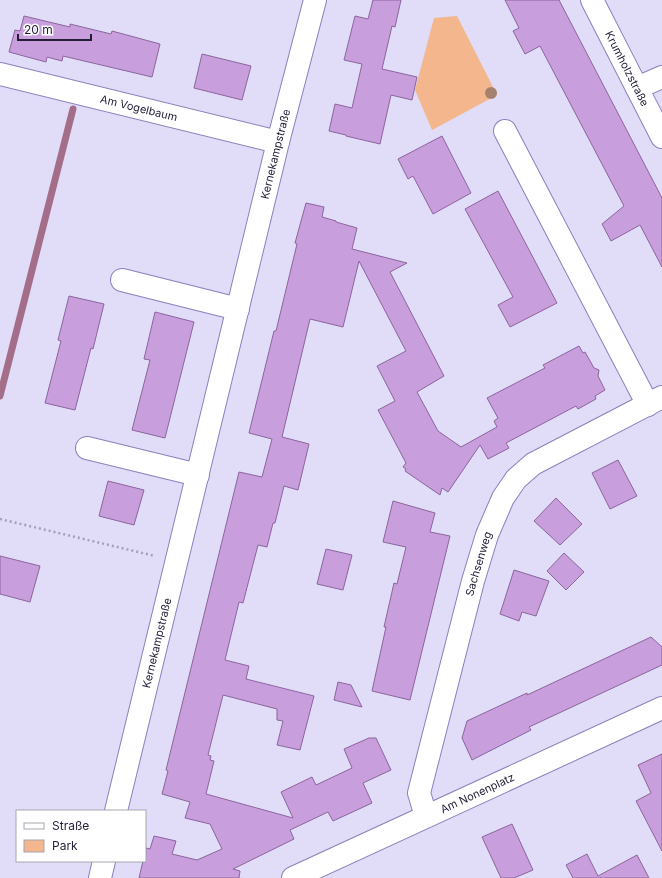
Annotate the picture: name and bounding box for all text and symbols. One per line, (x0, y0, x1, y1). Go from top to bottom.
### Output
scale bar (18, 16, 91, 42)
text: 20 m (24, 22, 53, 37)
street label: Krumholzstraße (602, 29, 652, 109)
street label: Am Vogelbaum (99, 92, 179, 124)
street label: Kernekampstraße (257, 108, 293, 200)
street label: Sachsenweg (462, 529, 495, 597)
street label: Kernekampstraße (139, 596, 174, 689)
street label: Am Nonenplatz (438, 770, 517, 816)
legend (16, 810, 146, 862)
text: Straße (52, 818, 89, 833)
text: Park (52, 838, 78, 853)

